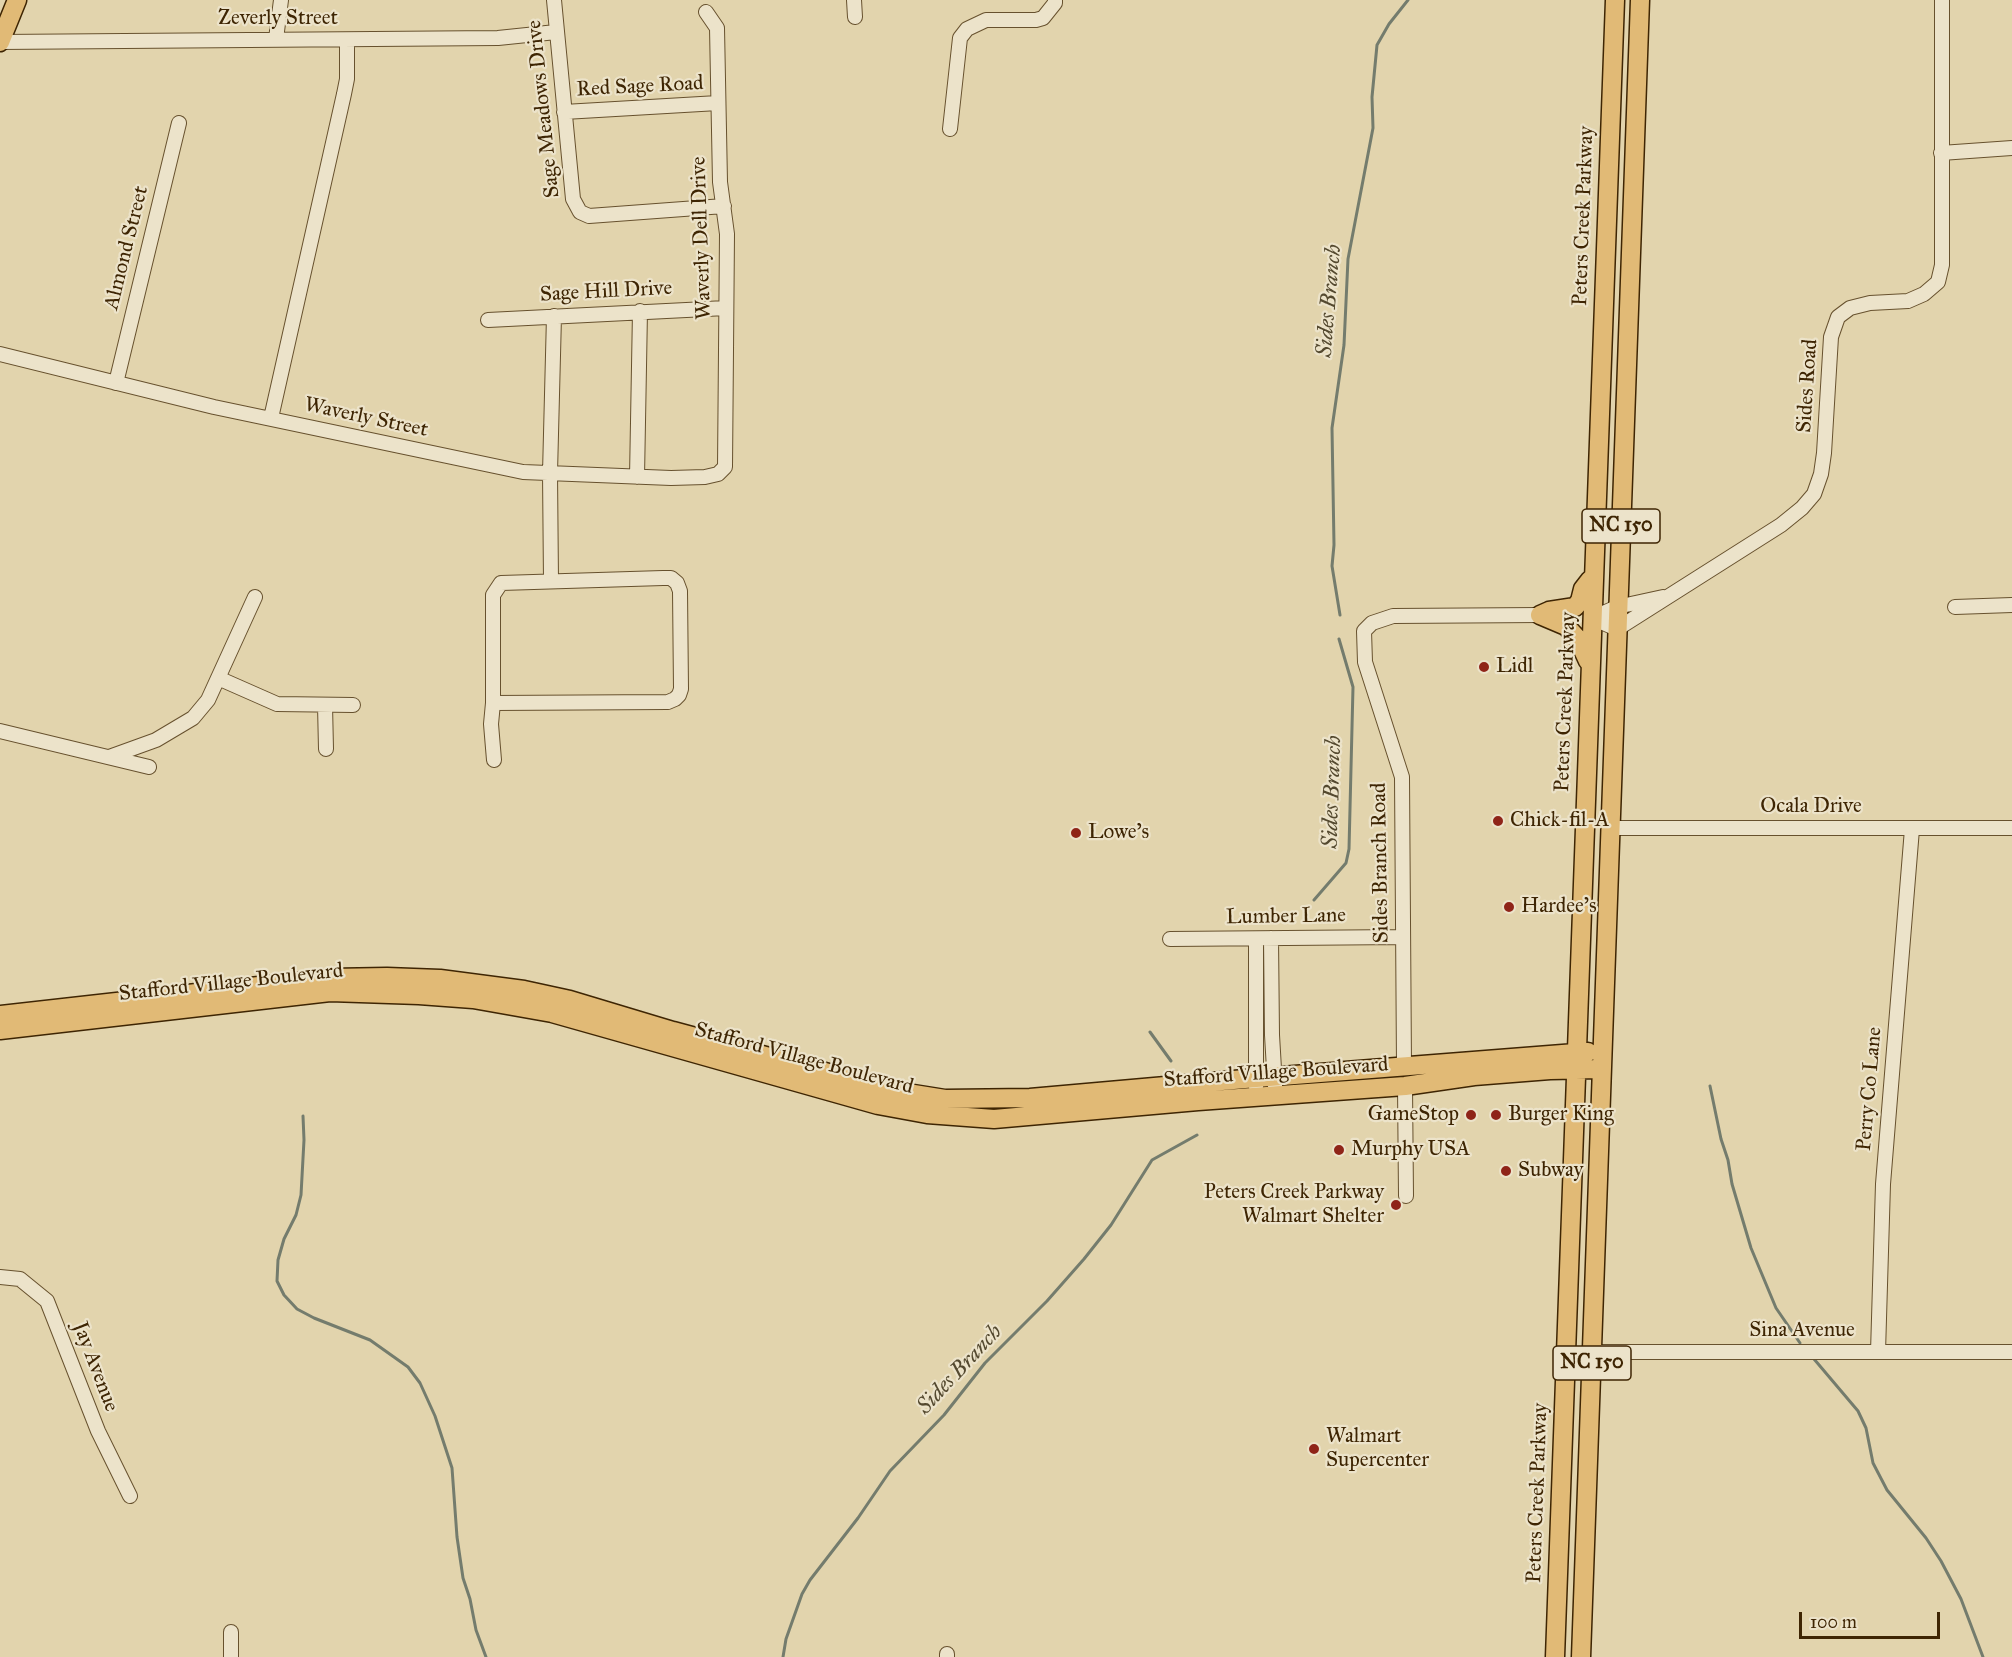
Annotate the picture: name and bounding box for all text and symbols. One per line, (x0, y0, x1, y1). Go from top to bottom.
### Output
street label: Zeverly Street (218, 6, 338, 32)
street label: Sage Meadows Drive (522, 19, 566, 199)
street label: Red Sage Road (576, 71, 704, 103)
street label: Peters Creek Parkway (1568, 125, 1600, 307)
street label: Waverly Dell Drive (687, 156, 717, 320)
street label: Almond Street (99, 183, 155, 313)
water label: Sides Branch (1312, 244, 1348, 358)
street label: Sage Hill Drive (539, 276, 673, 308)
street label: Sides Road (1792, 338, 1824, 434)
street label: Waverly Street (302, 393, 430, 443)
road number: NC 150 (1582, 509, 1660, 543)
street label: Peters Creek Parkway (1550, 611, 1582, 793)
place label: Lidl (1496, 654, 1533, 680)
marker: Lidl (1477, 660, 1491, 674)
water label: Sides Branch (1318, 735, 1348, 849)
street label: Sides Branch Road (1367, 782, 1395, 944)
street label: Ocala Drive (1760, 794, 1862, 820)
place label: Chick-fil-A (1510, 808, 1610, 834)
marker: Chick-fil-A (1491, 814, 1505, 828)
place label: Lowe's (1088, 820, 1149, 846)
marker: Lowe's (1069, 826, 1083, 840)
place label: Hardee's (1521, 894, 1597, 920)
marker: Hardee's (1502, 900, 1516, 914)
street label: Lumber Lane (1226, 903, 1346, 931)
street label: Stafford Village Boulevard (118, 959, 344, 1007)
street label: Stafford Village Boulevard (692, 1018, 916, 1100)
street label: Perry Co Lane (1852, 1026, 1888, 1152)
street label: Stafford Village Boulevard (1163, 1053, 1389, 1093)
place label: GameStop (1368, 1102, 1459, 1128)
place label: Burger King (1508, 1102, 1614, 1128)
marker: GameStop (1464, 1108, 1478, 1122)
marker: Burger King (1489, 1108, 1503, 1122)
place label: Murphy USA (1351, 1137, 1470, 1163)
marker: Murphy USA (1332, 1143, 1346, 1157)
place label: Subway (1518, 1158, 1583, 1184)
marker: Subway (1499, 1164, 1513, 1178)
place label: Peters Creek Parkway Walmart Shelter (1204, 1180, 1384, 1230)
marker: Peters Creek Parkway Walmart Shelter (1389, 1198, 1403, 1212)
street label: Sina Avenue (1749, 1318, 1855, 1344)
street label: Jay Avenue (66, 1319, 124, 1415)
water label: Sides Branch (912, 1320, 1008, 1420)
road number: NC 150 (1553, 1346, 1631, 1380)
street label: Peters Creek Parkway (1522, 1402, 1554, 1584)
place label: Walmart Supercenter (1326, 1424, 1429, 1474)
marker: Walmart Supercenter (1307, 1442, 1321, 1456)
scale bar (1802, 1600, 1943, 1638)
text: 100 m (1810, 1611, 1857, 1633)

